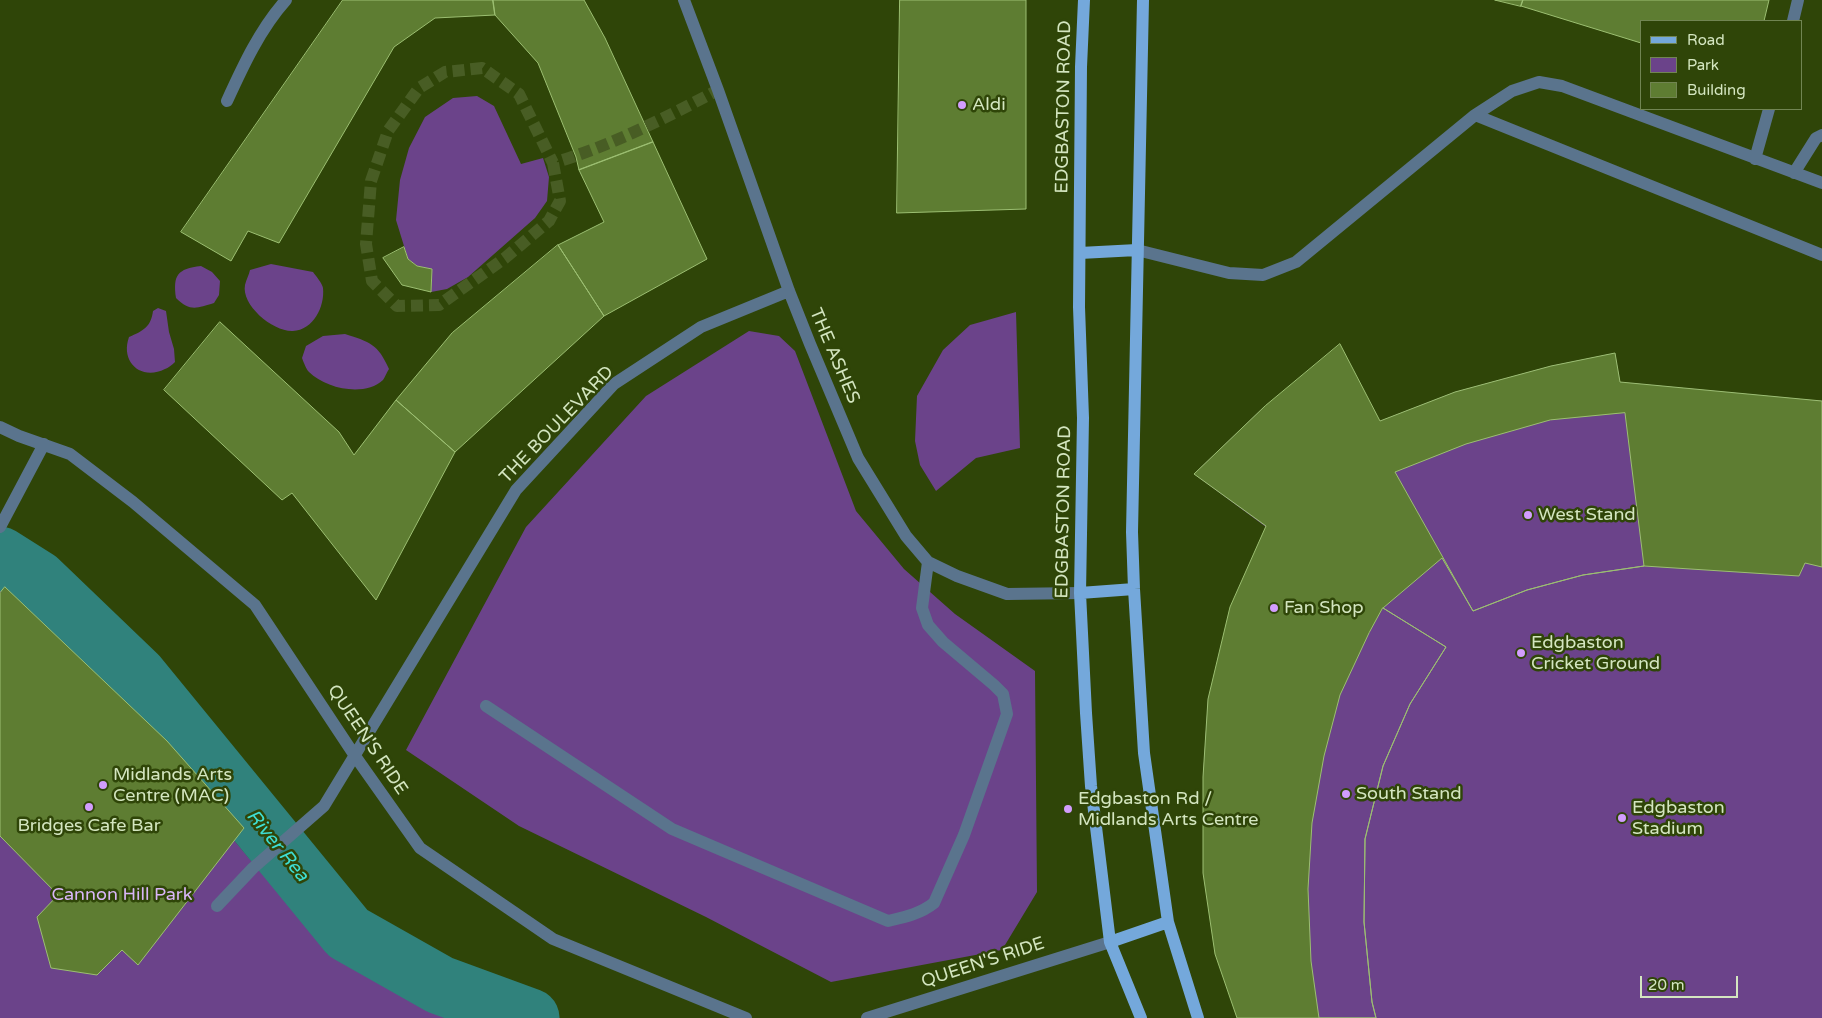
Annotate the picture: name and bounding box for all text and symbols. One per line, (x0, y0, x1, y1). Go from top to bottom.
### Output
street label: EDGBASTON ROAD (1052, 20, 1076, 194)
legend (1640, 20, 1802, 110)
text: Road (1687, 31, 1725, 49)
text: Park (1687, 56, 1719, 74)
text: Building (1687, 81, 1746, 99)
place label: Aldi (972, 94, 1006, 116)
marker: Aldi (956, 99, 968, 111)
street label: THE ASHES (804, 305, 864, 407)
street label: THE BOULEVARD (495, 362, 619, 488)
street label: EDGBASTON ROAD (1052, 425, 1076, 599)
place label: West Stand (1538, 504, 1636, 526)
marker: West Stand (1522, 509, 1534, 521)
place label: Fan Shop (1284, 597, 1364, 619)
marker: Fan Shop (1268, 602, 1280, 614)
place label: Edgbaston Cricket Ground (1531, 632, 1660, 674)
marker: Edgbaston Cricket Ground (1515, 647, 1527, 659)
street label: QUEEN'S RIDE (322, 681, 412, 799)
place label: Midlands Arts Centre (MAC) (113, 764, 232, 806)
marker: Midlands Arts Centre (MAC) (97, 779, 109, 791)
place label: South Stand (1356, 783, 1462, 805)
place label: Edgbaston Rd / Midlands Arts Centre (1078, 788, 1259, 831)
marker: South Stand (1340, 788, 1352, 800)
place label: Edgbaston Stadium (1632, 797, 1725, 840)
marker: Bridges Cafe Bar (83, 801, 95, 813)
marker: Edgbaston Rd / Midlands Arts Centre (1062, 803, 1074, 815)
water label: River Rea (241, 805, 313, 887)
marker: Edgbaston Stadium (1616, 812, 1628, 824)
place label: Bridges Cafe Bar (17, 815, 161, 837)
park label: Cannon Hill Park (51, 884, 193, 906)
street label: QUEEN'S RIDE (919, 933, 1047, 993)
scale bar (1642, 966, 1740, 998)
text: 20 m (1648, 976, 1685, 994)

